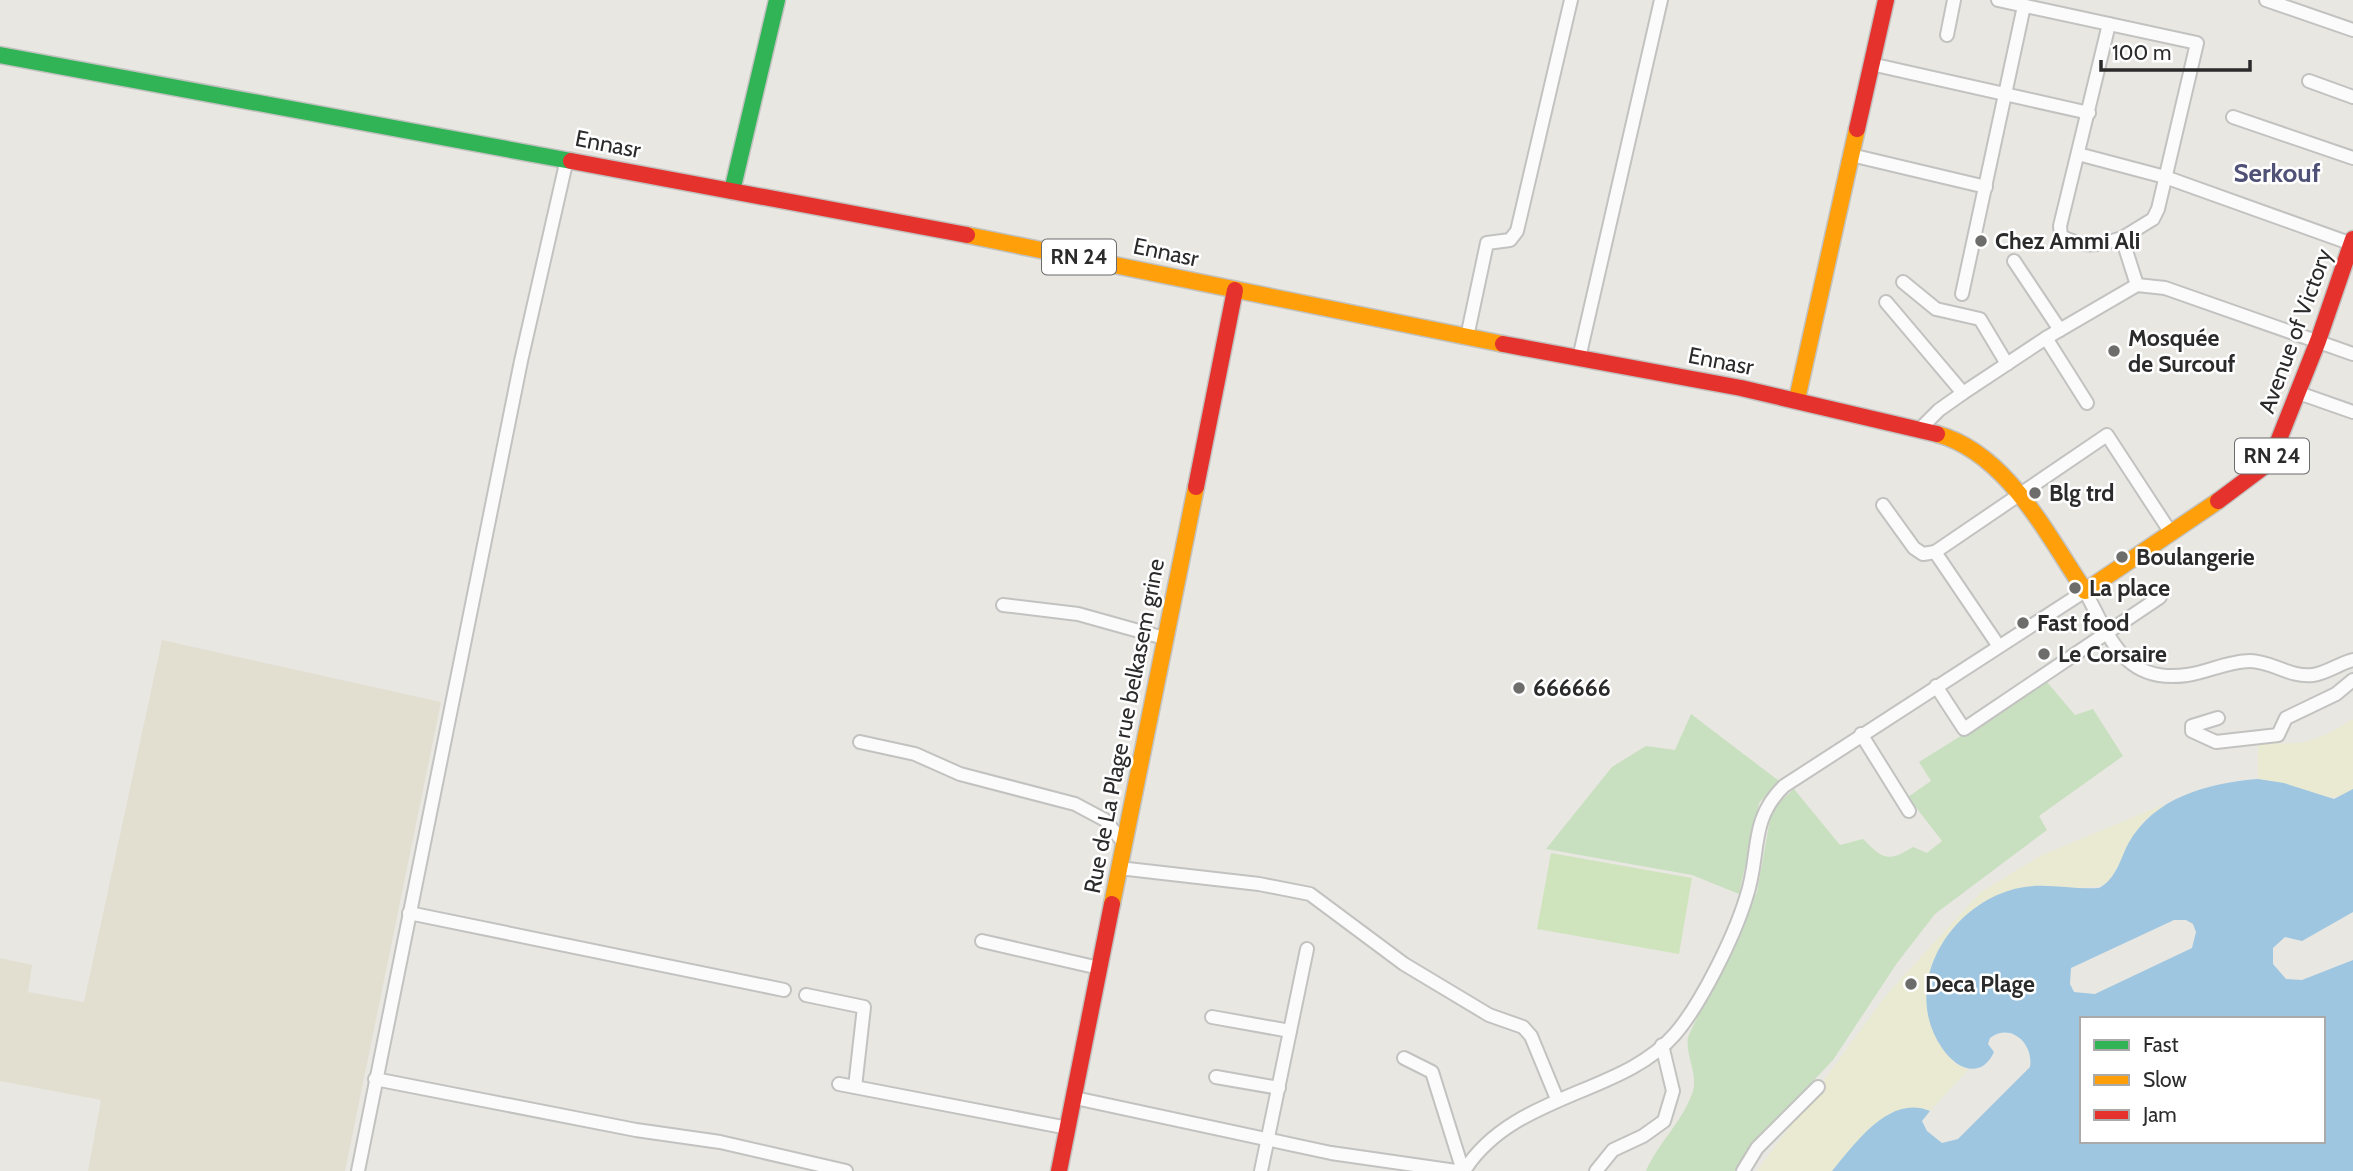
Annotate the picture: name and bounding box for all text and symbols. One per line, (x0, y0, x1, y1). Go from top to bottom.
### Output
scale bar (2101, 28, 2250, 72)
text: 100 m (2112, 40, 2171, 65)
street label: Ennasr (573, 124, 644, 164)
district label: Serkouf (2233, 157, 2321, 189)
place label: Chez Ammi Ali (1995, 227, 2140, 255)
street label: Ennasr (1131, 231, 1202, 273)
marker: Chez Ammi Ali (1973, 233, 1989, 249)
road number: RN 24 (1042, 240, 1116, 274)
street label: Avenue of Victory (2252, 245, 2338, 417)
place label: Mosquée de Surcouf (2128, 324, 2236, 378)
street label: Ennasr (1686, 341, 1757, 381)
marker: Mosquée de Surcouf (2106, 343, 2122, 359)
road number: RN 24 (2235, 438, 2309, 474)
place label: Blg trd (2049, 479, 2114, 507)
marker: Blg trd (2027, 485, 2043, 501)
place label: Boulangerie (2136, 543, 2255, 571)
marker: Boulangerie (2114, 549, 2130, 565)
street label: Rue de La Plage rue belkasem grine (1078, 556, 1170, 896)
place label: La place (2089, 574, 2170, 602)
marker: La place (2067, 580, 2083, 596)
place label: Fast food (2037, 609, 2130, 637)
marker: Fast food (2015, 615, 2031, 631)
place label: Le Corsaire (2058, 640, 2167, 668)
marker: Le Corsaire (2036, 646, 2052, 662)
place label: 666666 (1533, 674, 1611, 702)
marker: 666666 (1511, 680, 1527, 696)
place label: Deca Plage (1925, 970, 2035, 998)
marker: Deca Plage (1903, 976, 1919, 992)
legend (2080, 1017, 2325, 1143)
text: Fast (2143, 1032, 2179, 1057)
text: Slow (2143, 1067, 2187, 1092)
text: Jam (2142, 1102, 2177, 1127)

